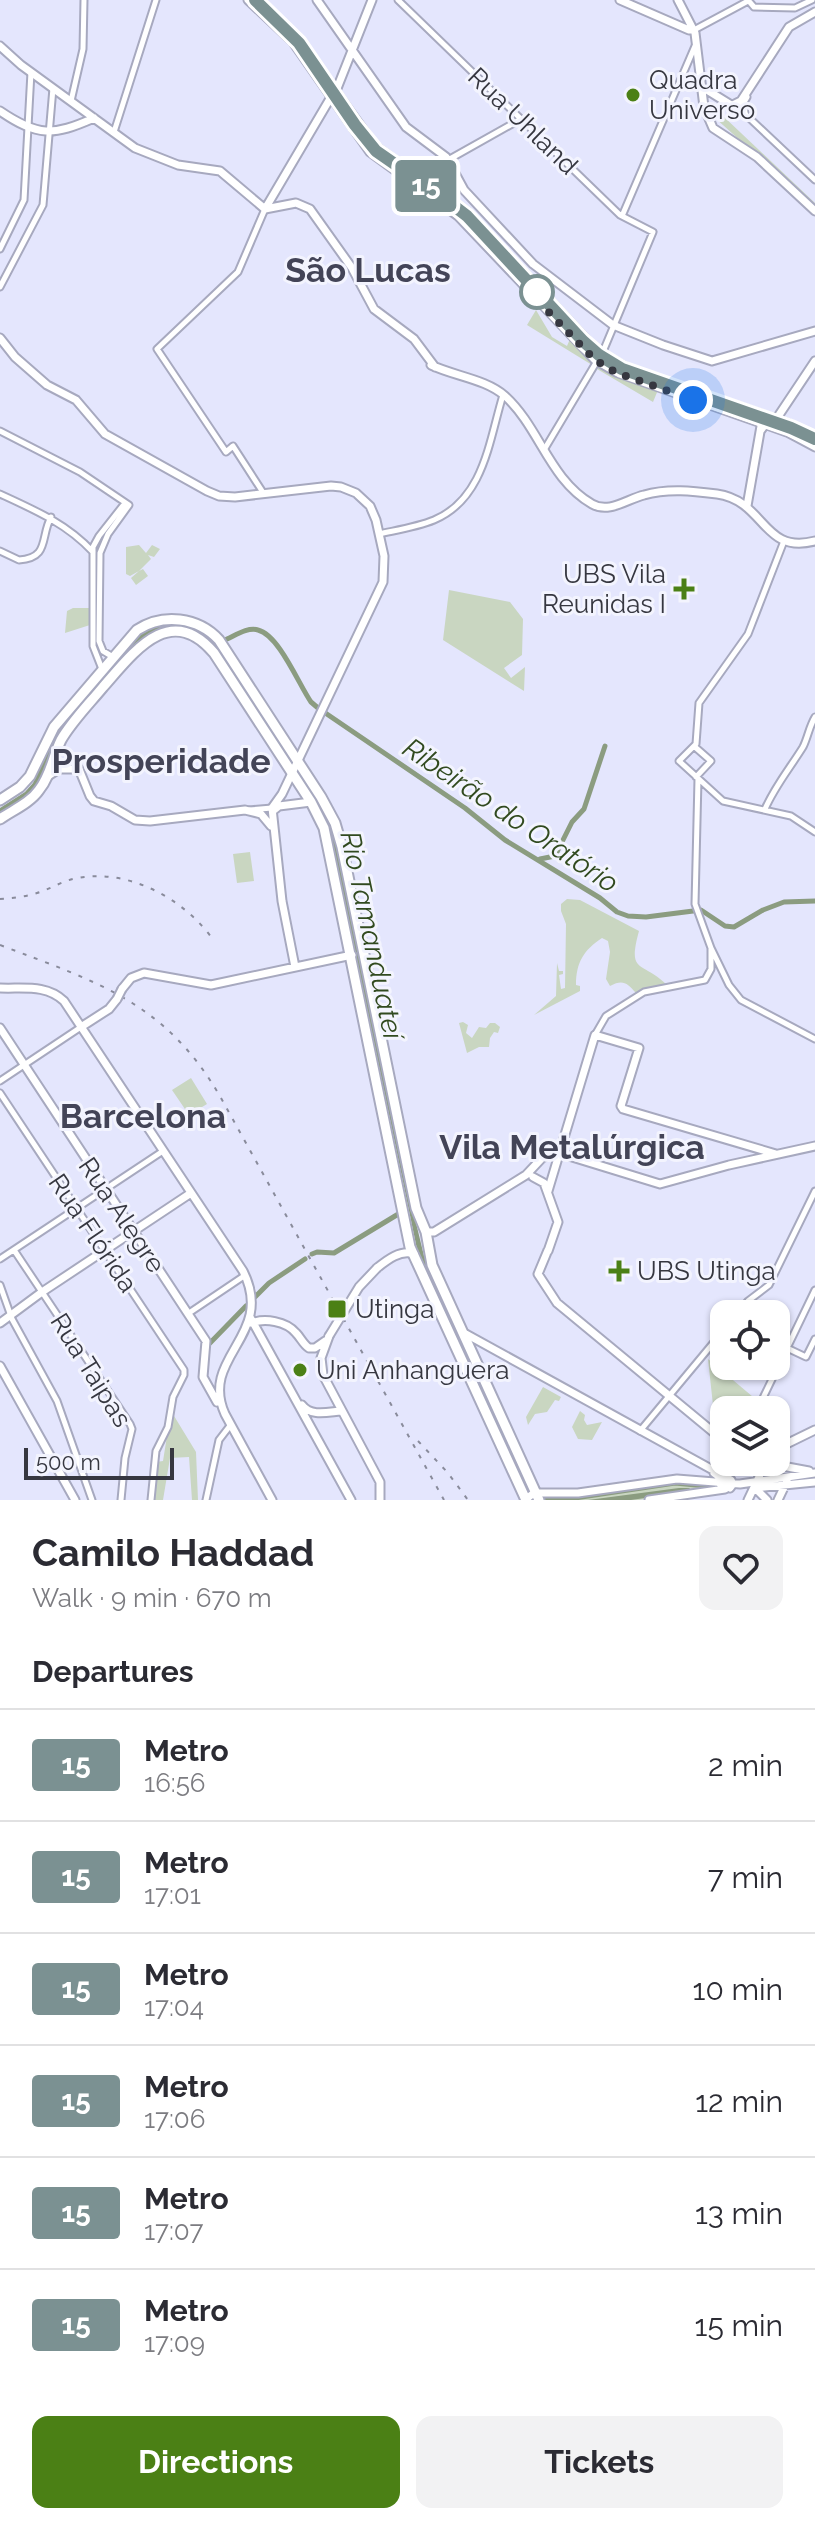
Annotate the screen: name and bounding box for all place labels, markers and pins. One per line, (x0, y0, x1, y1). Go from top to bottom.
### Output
place label: Quadra Universo (649, 65, 755, 125)
marker: Quadra Universo (624, 86, 642, 104)
unlabelled marker (520, 275, 554, 309)
place label: UBS Vila Reunidas I (542, 559, 666, 619)
marker: UBS Vila Reunidas I (673, 578, 695, 600)
place label: UBS Utinga (637, 1256, 776, 1286)
marker: UBS Utinga (608, 1260, 630, 1282)
place label: Utinga (355, 1294, 434, 1324)
marker: Utinga (326, 1298, 348, 1320)
place label: Uni Anhanguera (316, 1355, 509, 1385)
marker: Uni Anhanguera (291, 1361, 309, 1379)

